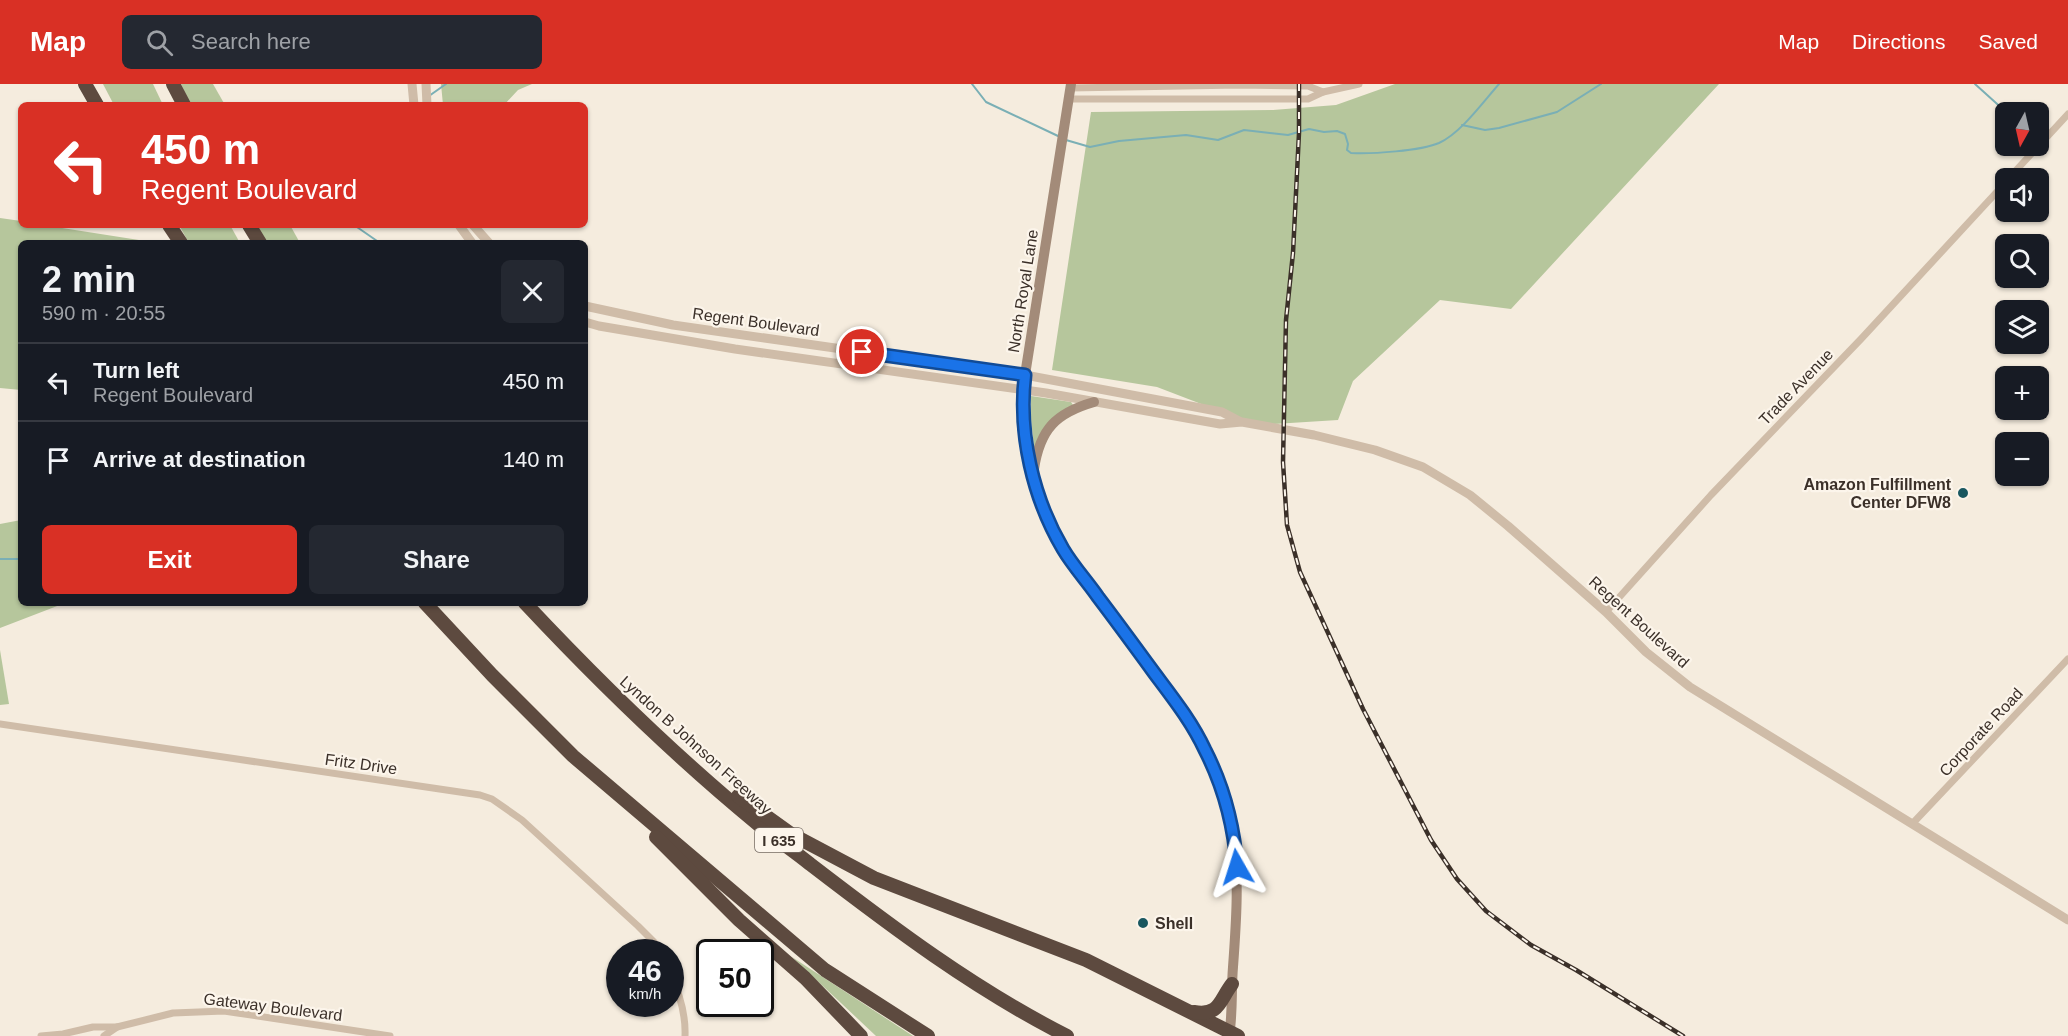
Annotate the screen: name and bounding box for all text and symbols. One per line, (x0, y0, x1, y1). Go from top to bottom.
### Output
search box (122, 15, 542, 69)
text: Map (30, 26, 86, 57)
icon: search (143, 26, 176, 59)
text: Search here (191, 29, 311, 54)
text: Map (1778, 30, 1819, 53)
text: Directions (1852, 30, 1945, 53)
text: Saved (1978, 30, 2038, 53)
north arrow (1995, 102, 2049, 156)
map controls (1995, 102, 2049, 486)
icon: left (42, 126, 120, 204)
text: 450 m (141, 126, 260, 173)
button: sound (1995, 168, 2049, 222)
text: Regent Boulevard (141, 175, 357, 205)
street label: North Royal Lane (1005, 228, 1041, 354)
button: search (1995, 234, 2049, 288)
text: 2 min (42, 259, 136, 300)
button: close (501, 260, 564, 323)
button: layers (1995, 300, 2049, 354)
text: 590 m · 20:55 (42, 302, 165, 324)
street label: Regent Boulevard (691, 305, 821, 339)
pin (836, 326, 887, 377)
icon: arrive (845, 335, 878, 368)
street label: Trade Avenue (1756, 346, 1836, 428)
text: Turn left (93, 358, 179, 383)
icon: left (42, 366, 75, 399)
button: + (1995, 366, 2049, 420)
text: 450 m (503, 369, 564, 394)
text: Regent Boulevard (93, 384, 253, 406)
button: − (1995, 432, 2049, 486)
icon: arrive (42, 444, 75, 477)
text: Arrive at destination (93, 447, 306, 472)
text: 140 m (503, 447, 564, 472)
place label: Amazon Fulfillment Center DFW8 (1803, 476, 1952, 511)
marker: Amazon Fulfillment Center DFW8 (1956, 486, 1970, 500)
button: Exit (42, 525, 297, 594)
button: Share (309, 525, 564, 594)
street label: Regent Boulevard (1586, 573, 1692, 671)
street label: Lyndon B Johnson Freeway (617, 673, 775, 817)
street label: Corporate Road (1936, 685, 2026, 779)
street label: Fritz Drive (324, 751, 398, 778)
road number: I 635 (755, 828, 803, 852)
position arrow (1205, 835, 1269, 899)
place label: Shell (1155, 915, 1193, 932)
marker: Shell (1136, 916, 1150, 930)
speed limit sign: 50 (696, 939, 774, 1017)
text: 46 (628, 954, 662, 987)
text: km/h (629, 985, 661, 1002)
street label: Gateway Boulevard (203, 990, 343, 1024)

